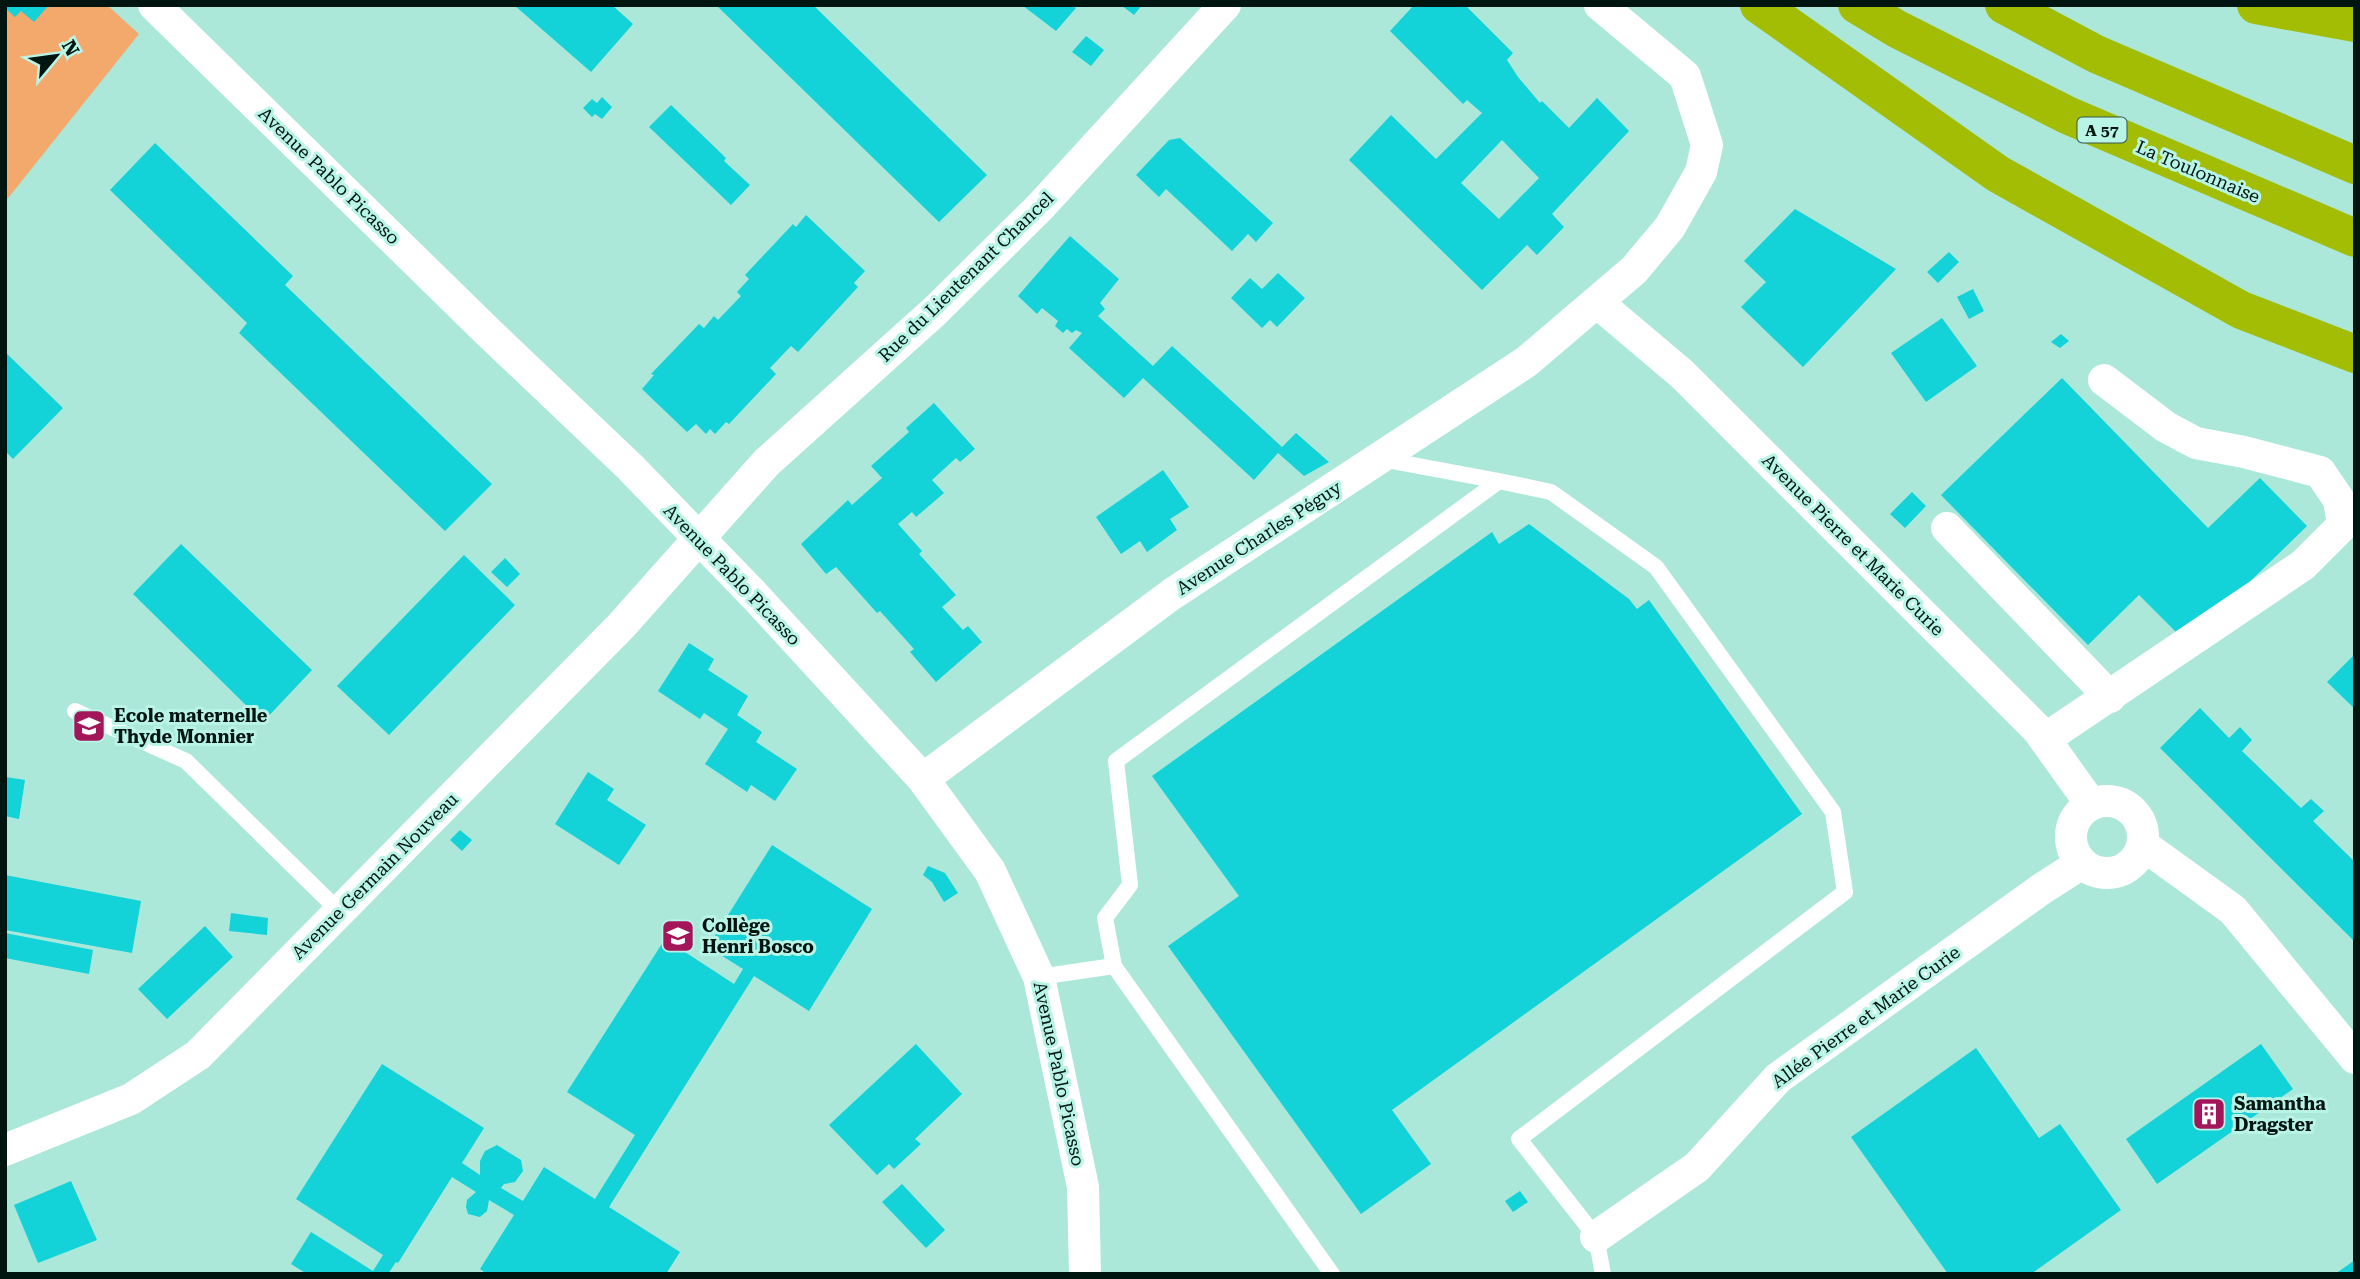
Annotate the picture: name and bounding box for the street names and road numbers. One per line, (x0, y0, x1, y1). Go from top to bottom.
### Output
street label: Avenue Pablo Picasso (254, 103, 404, 248)
road number: A 57 (2078, 118, 2126, 142)
street label: La Toulonnaise (2133, 136, 2263, 207)
street label: Rue du Lieutenant Chancel (874, 187, 1058, 366)
street label: Avenue Pierre et Marie Curie (1758, 450, 1949, 640)
street label: Avenue Charles Péguy (1172, 476, 1345, 599)
street label: Avenue Pablo Picasso (660, 500, 805, 650)
street label: Avenue Germain Nouveau (287, 788, 462, 963)
street label: Allée Pierre et Marie Curie (1768, 941, 1964, 1092)
street label: Avenue Pablo Picasso (1030, 980, 1089, 1168)

